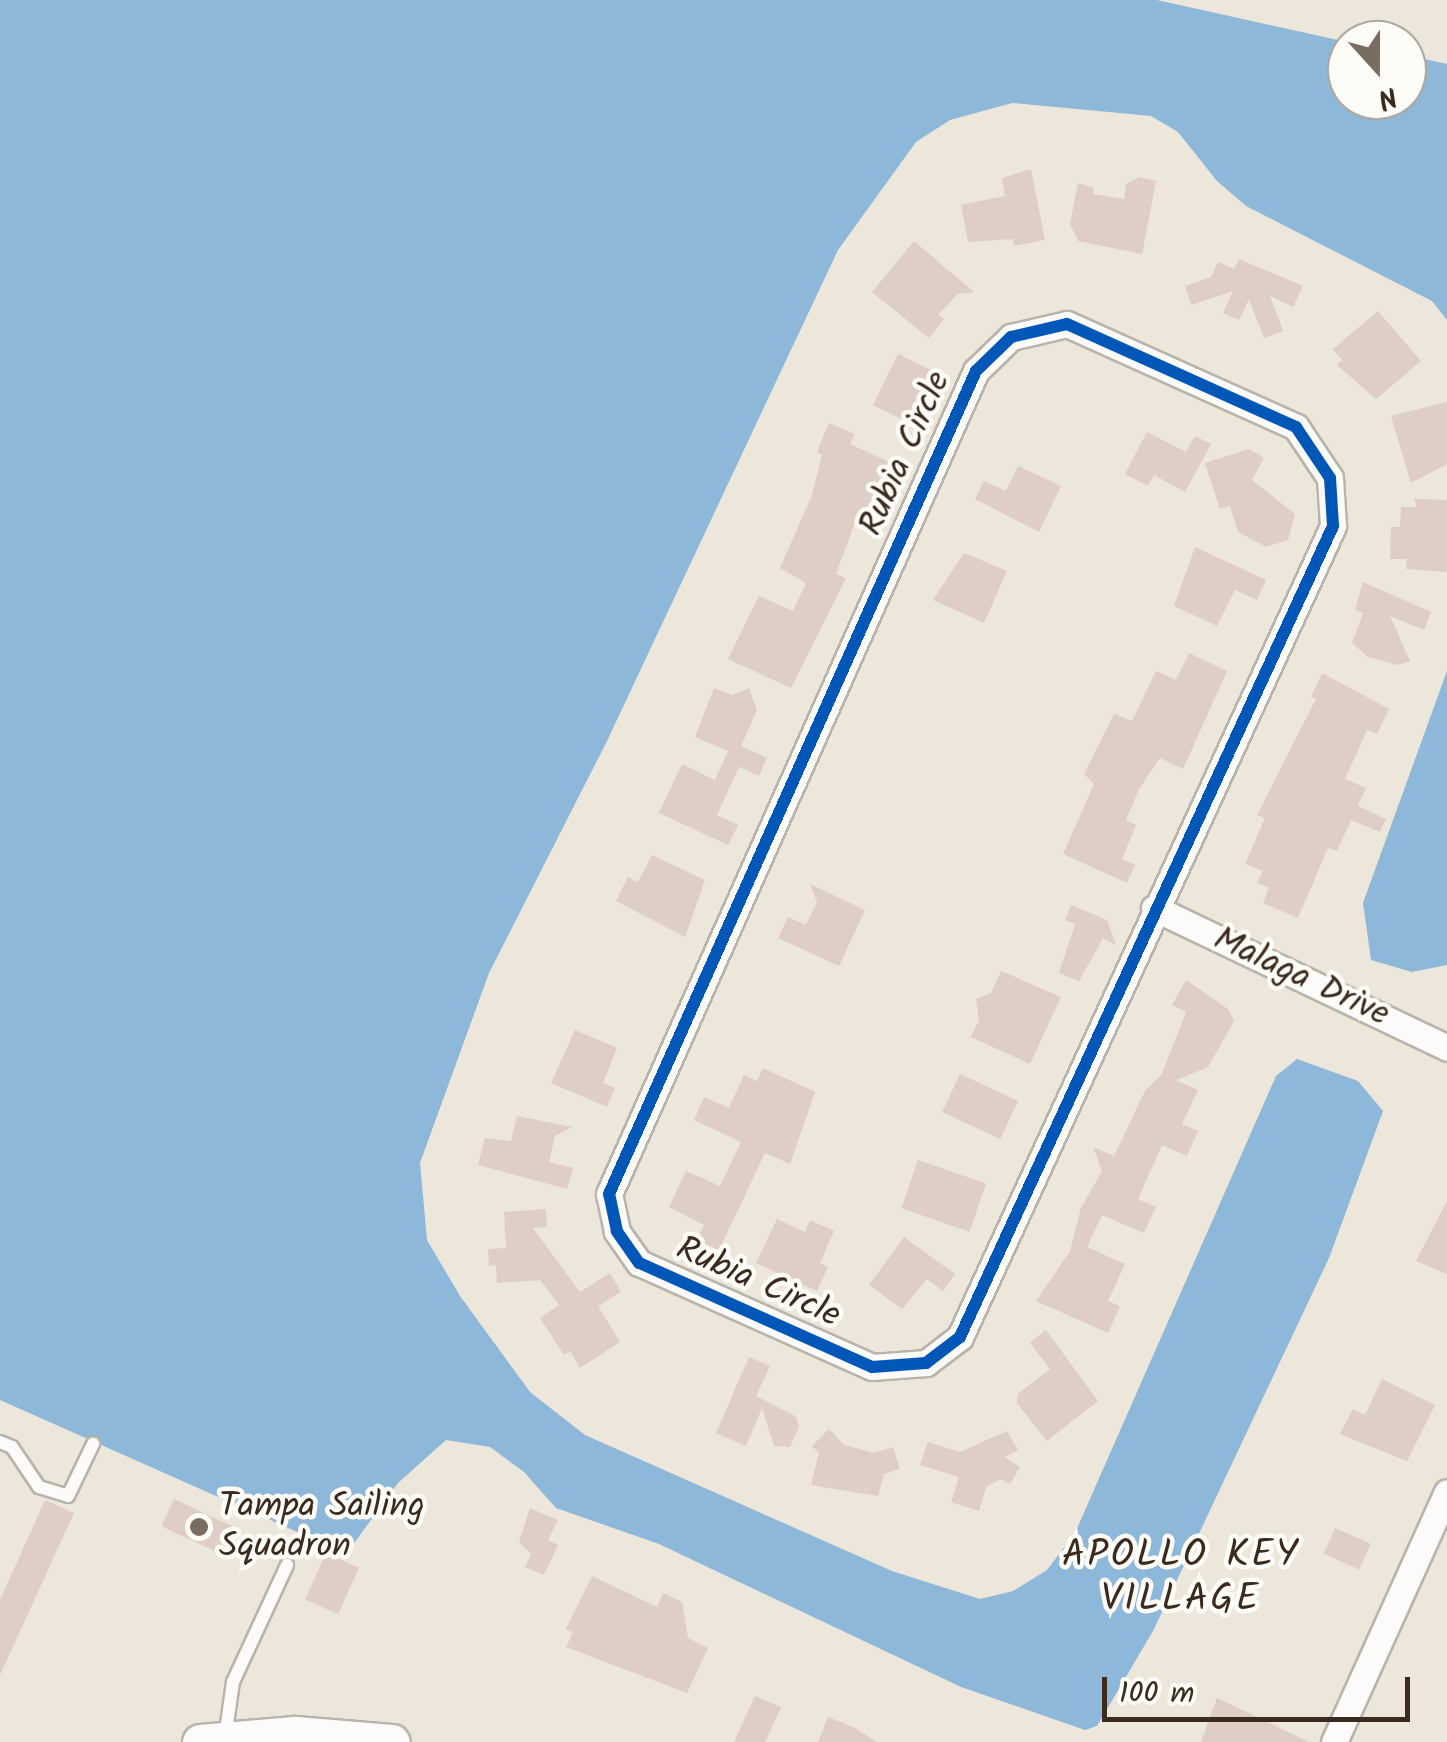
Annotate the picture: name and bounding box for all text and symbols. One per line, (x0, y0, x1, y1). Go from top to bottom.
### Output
north arrow (1327, 20, 1427, 120)
text: N (1371, 72, 1404, 121)
street label: Rubia Circle (851, 365, 961, 543)
street label: Malaga Drive (1206, 919, 1396, 1037)
street label: Rubia Circle (669, 1228, 847, 1338)
place label: Tampa Sailing Squadron (219, 1486, 425, 1568)
marker: Tampa Sailing Squadron (188, 1516, 210, 1538)
district label: APOLLO KEY VILLAGE (1062, 1534, 1300, 1624)
scale bar (1107, 1657, 1414, 1719)
text: 100 m (1119, 1670, 1194, 1718)

